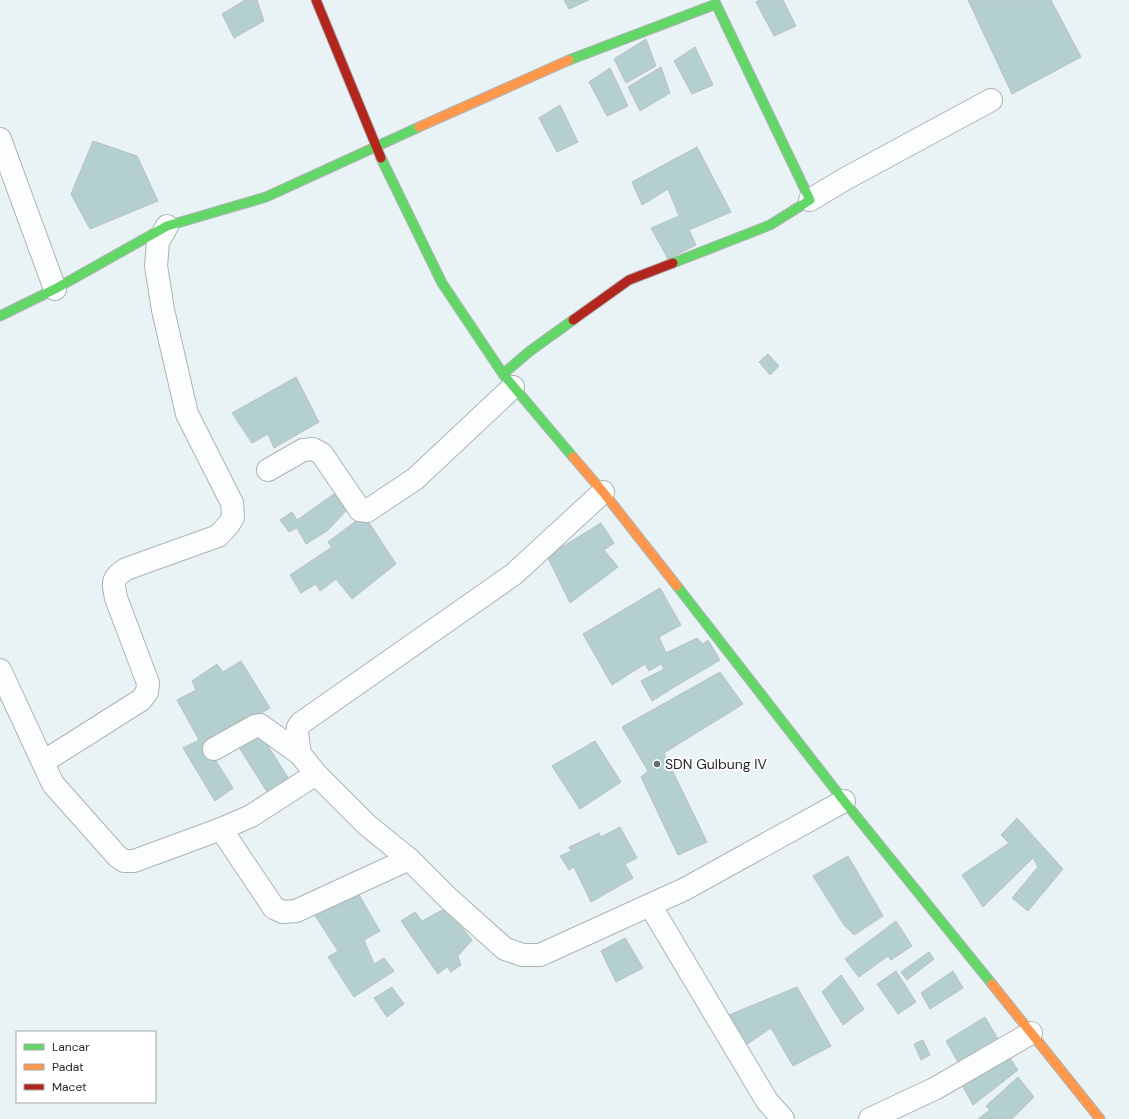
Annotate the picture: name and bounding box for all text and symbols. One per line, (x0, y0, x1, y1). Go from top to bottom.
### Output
place label: SDN Gulbung IV (665, 755, 768, 773)
marker: SDN Gulbung IV (652, 759, 662, 769)
legend (16, 1031, 156, 1103)
text: Lancar (52, 1039, 90, 1055)
text: Padat (52, 1059, 84, 1075)
text: Macet (52, 1079, 87, 1095)

